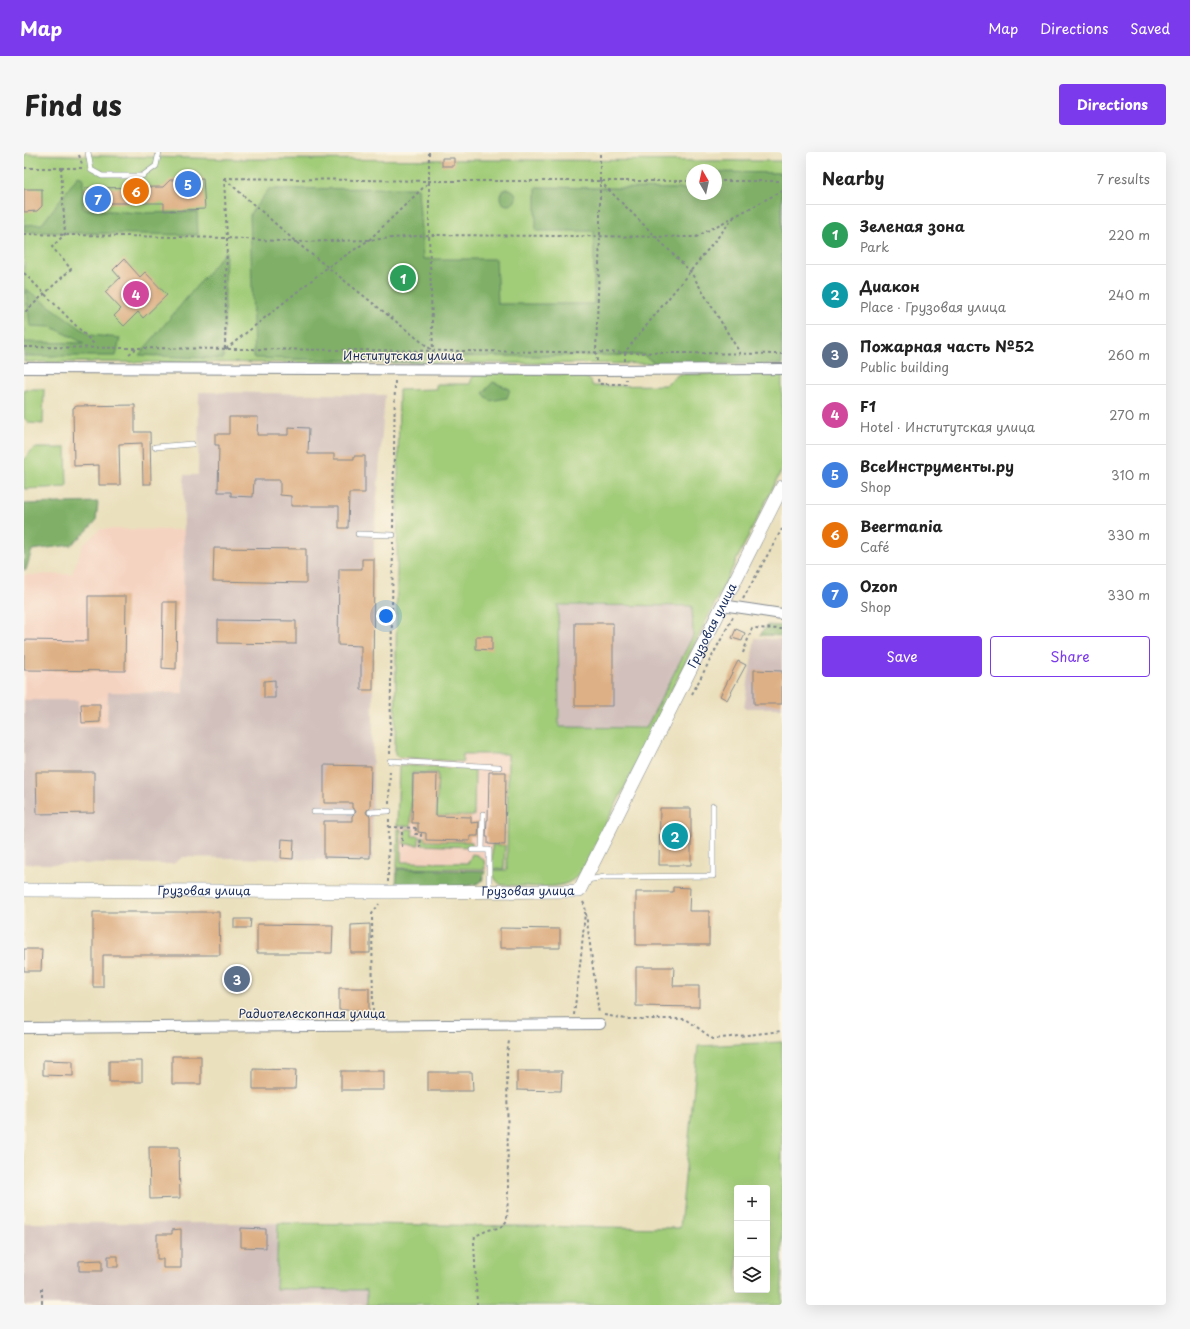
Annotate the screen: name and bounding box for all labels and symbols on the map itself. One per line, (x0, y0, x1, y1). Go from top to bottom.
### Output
north arrow (686, 164, 722, 200)
pin: 5 (175, 169, 201, 199)
pin: 6 (123, 176, 149, 206)
pin: 7 (85, 184, 111, 214)
pin: 1 (390, 263, 416, 293)
pin: 4 (123, 279, 149, 309)
street label: Институтская улица (343, 346, 463, 364)
street label: Грузовая улица (683, 579, 741, 671)
your location (376, 606, 396, 626)
pin: 2 (662, 821, 688, 851)
street label: Грузовая улица (157, 881, 251, 899)
street label: Грузовая улица (481, 881, 575, 900)
pin: 3 (224, 964, 250, 994)
street label: Радиотелескопная улица (239, 1004, 386, 1022)

